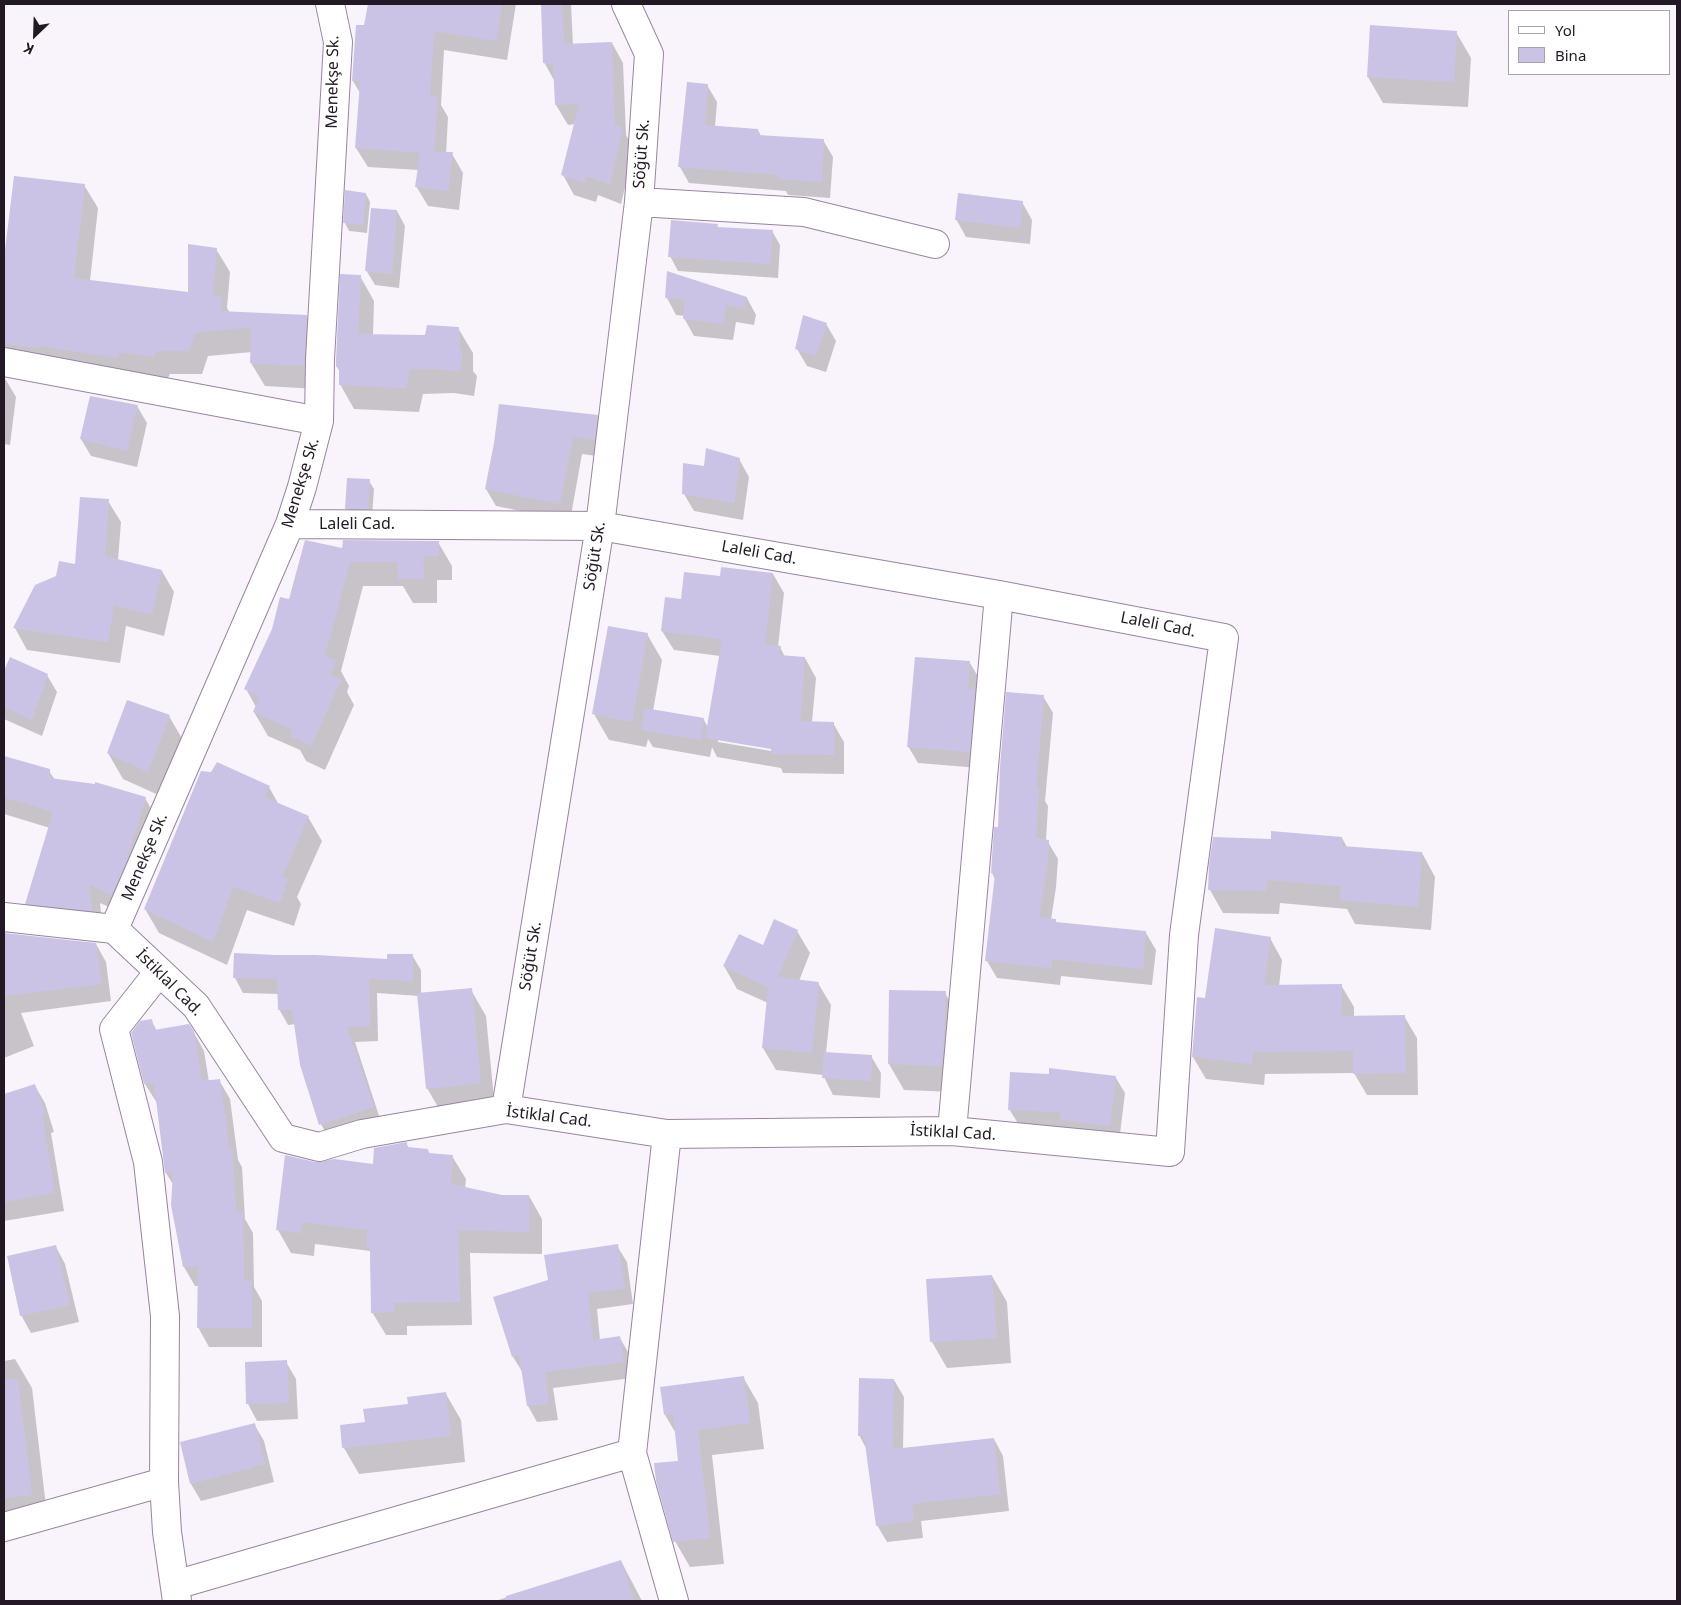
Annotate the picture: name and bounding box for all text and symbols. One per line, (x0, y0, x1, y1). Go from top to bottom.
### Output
north arrow (10, 10, 60, 60)
legend (1508, 10, 1671, 75)
text: Yol (1555, 20, 1576, 40)
street label: Menekşe Sk. (323, 35, 343, 129)
text: K (21, 39, 37, 60)
text: Bina (1555, 45, 1586, 65)
street label: Söğüt Sk. (630, 119, 654, 189)
street label: Menekşe Sk. (278, 436, 324, 530)
street label: Laleli Cad. (319, 514, 395, 534)
street label: Söğüt Sk. (580, 520, 610, 592)
street label: Laleli Cad. (720, 537, 798, 569)
street label: Laleli Cad. (1119, 608, 1197, 642)
street label: Menekşe Sk. (118, 810, 172, 904)
street label: Söğüt Sk. (516, 920, 546, 992)
street label: İstiklal Cad. (132, 946, 206, 1020)
street label: İstiklal Cad. (505, 1102, 593, 1132)
street label: İstiklal Cad. (909, 1121, 997, 1145)

